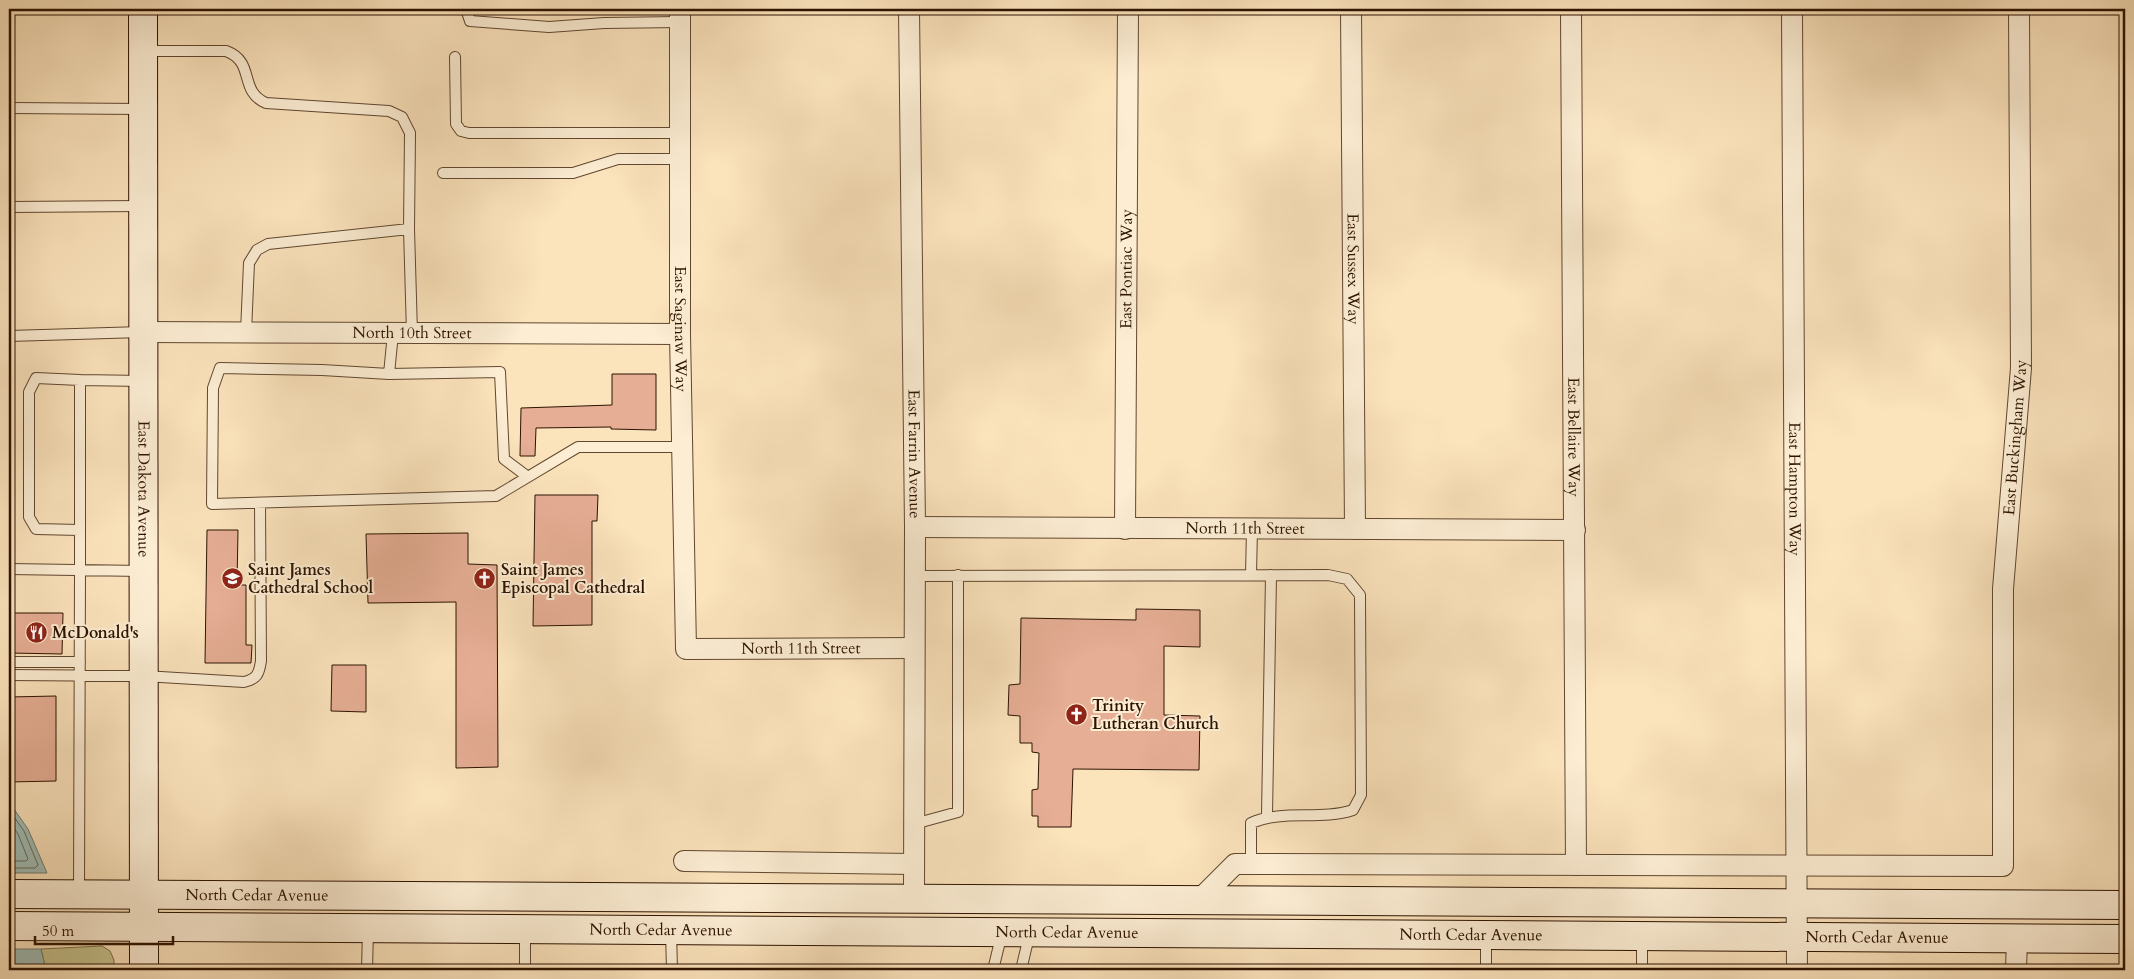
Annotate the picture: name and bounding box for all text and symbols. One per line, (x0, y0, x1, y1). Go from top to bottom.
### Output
street label: East Pontiac Way (1115, 208, 1138, 329)
street label: East Sussex Way (1342, 213, 1364, 325)
street label: East Saginaw Way (669, 266, 692, 393)
street label: North 10th Street (352, 322, 472, 344)
street label: East Buckingham Way (1998, 359, 2032, 516)
street label: East Bellaire Way (1562, 377, 1585, 497)
street label: East Farrin Avenue (902, 389, 926, 519)
street label: East Dakota Avenue (132, 421, 155, 557)
street label: East Hampton Way (1783, 422, 1806, 557)
street label: North 11th Street (1185, 517, 1305, 540)
place label: Saint James Cathedral School (248, 559, 373, 599)
place label: Saint James Episcopal Cathedral (501, 559, 646, 599)
school or university icon: Saint James Cathedral School (220, 567, 244, 591)
church icon: Saint James Episcopal Cathedral (473, 567, 497, 591)
restaurant icon: McDonald's (24, 621, 48, 645)
place label: McDonald's (52, 622, 139, 644)
street label: North 11th Street (741, 637, 861, 660)
place label: Trinity Lutheran Church (1092, 695, 1219, 735)
church icon: Trinity Lutheran Church (1064, 703, 1088, 727)
street label: North Cedar Avenue (185, 884, 329, 907)
scale bar (35, 914, 172, 946)
street label: North Cedar Avenue (589, 919, 733, 941)
text: 50 m (42, 921, 74, 941)
street label: North Cedar Avenue (995, 921, 1139, 944)
street label: North Cedar Avenue (1399, 924, 1543, 946)
street label: North Cedar Avenue (1805, 926, 1949, 949)

